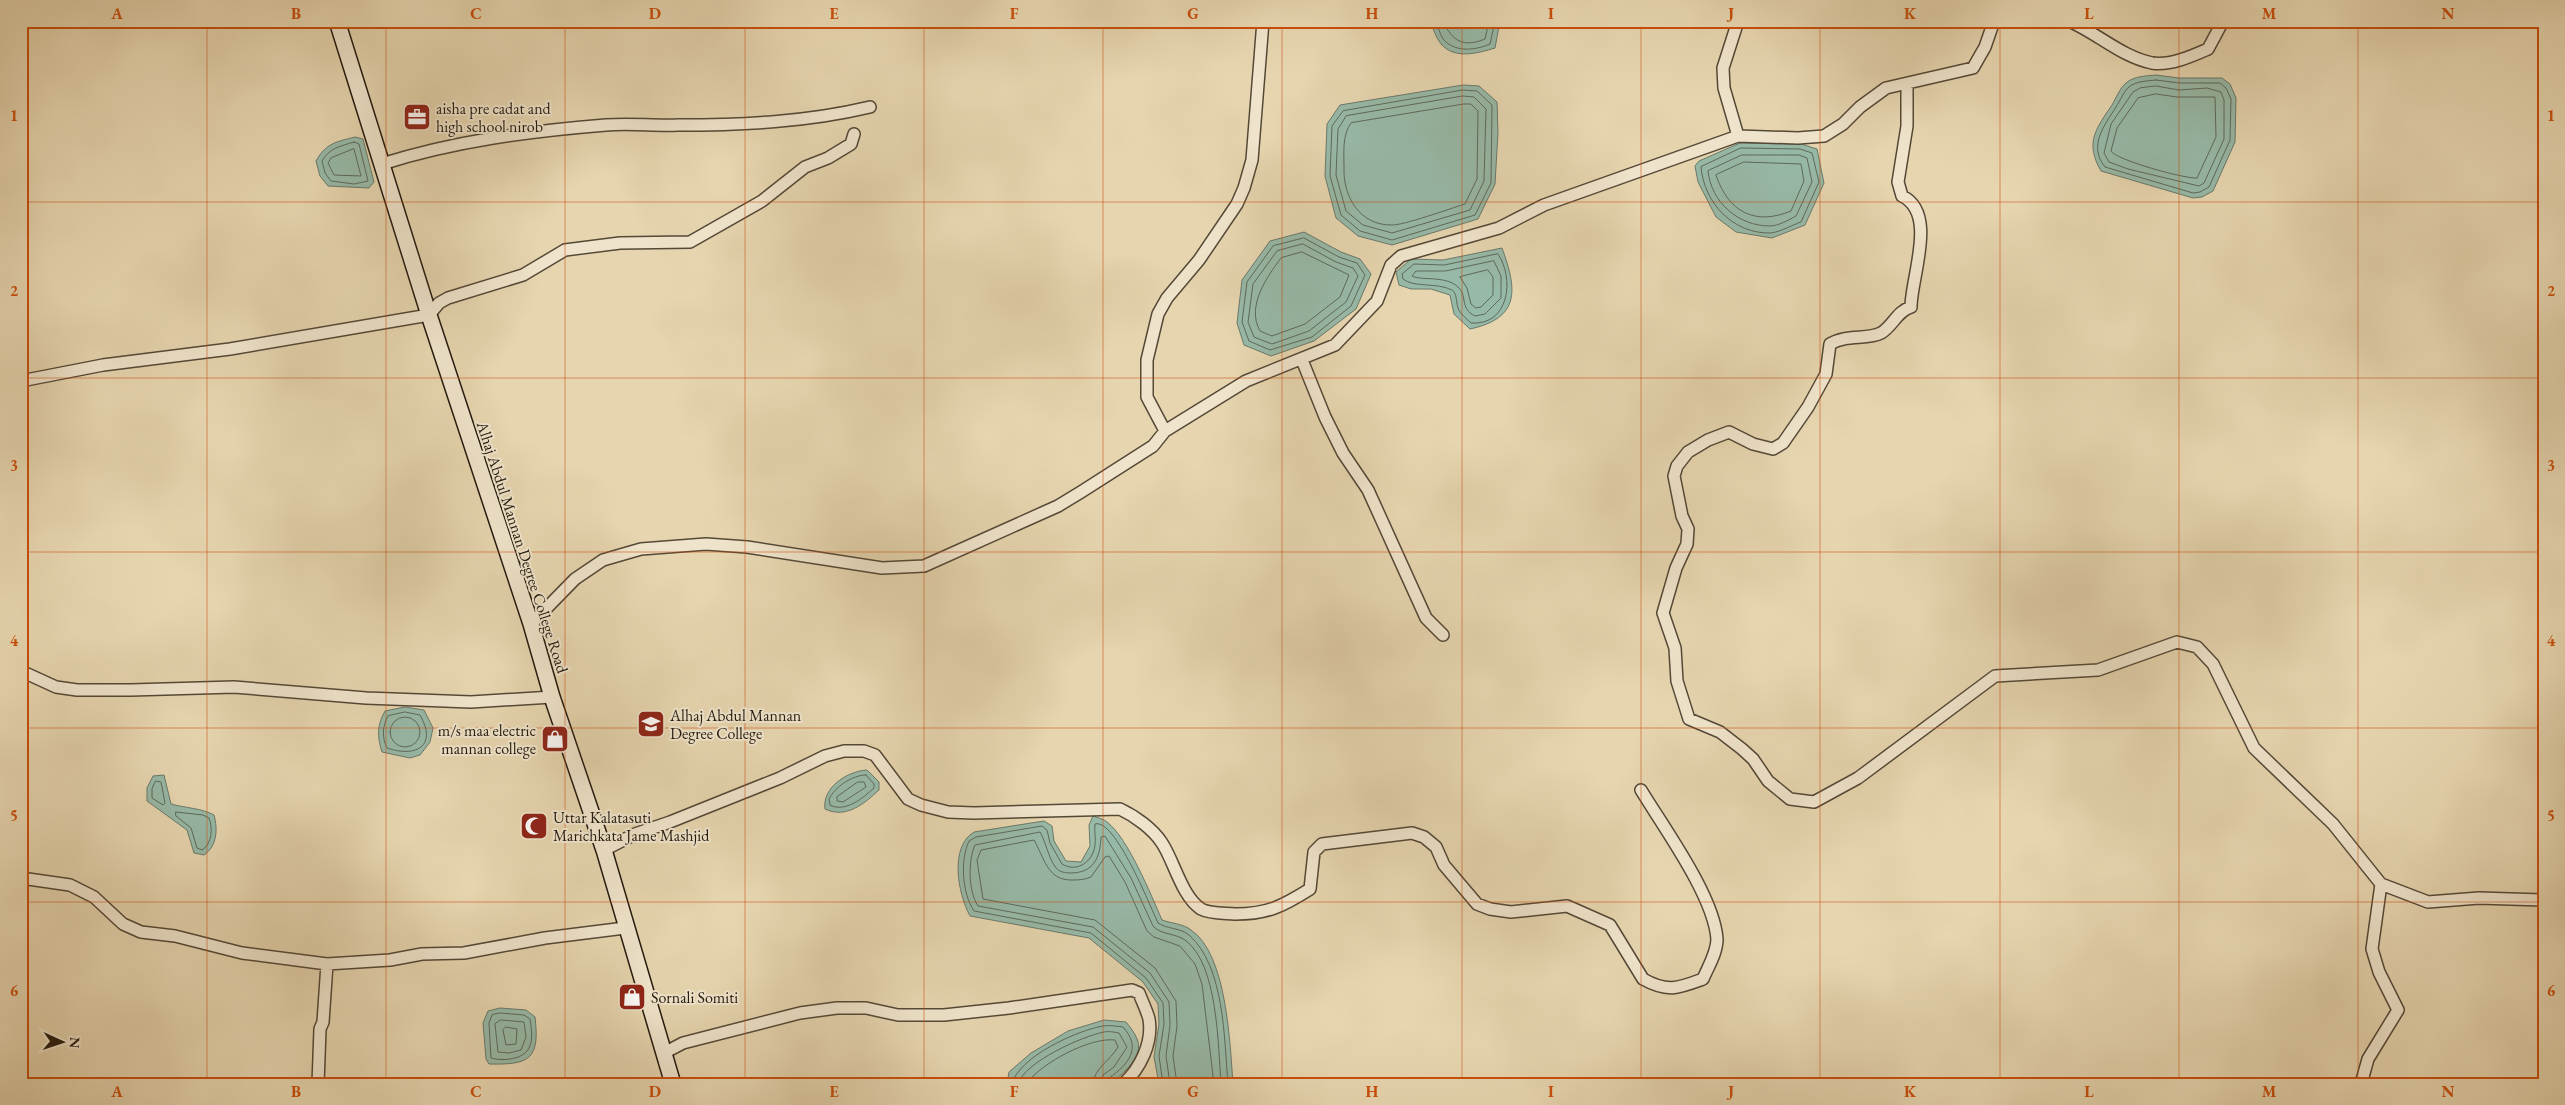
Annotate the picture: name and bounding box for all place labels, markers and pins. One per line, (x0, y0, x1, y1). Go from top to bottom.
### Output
place label: aisha pre cadat and high school nirob (436, 98, 552, 137)
office icon: aisha pre cadat and high school nirob (402, 102, 432, 132)
place label: Alhaj Abdul Mannan Degree College (669, 705, 802, 744)
school or university icon: Alhaj Abdul Mannan Degree College (636, 709, 666, 739)
place label: m/s maa electric mannan college (438, 720, 536, 759)
shop icon: m/s maa electric mannan college (540, 724, 570, 754)
place label: Uttar Kalatasuti Marichkata Jame Mashjid (553, 807, 710, 846)
mosque icon: Uttar Kalatasuti Marichkata Jame Mashjid (519, 811, 549, 841)
shop icon: Sornali Somiti (617, 982, 647, 1012)
place label: Sornali Somiti (651, 987, 738, 1008)

